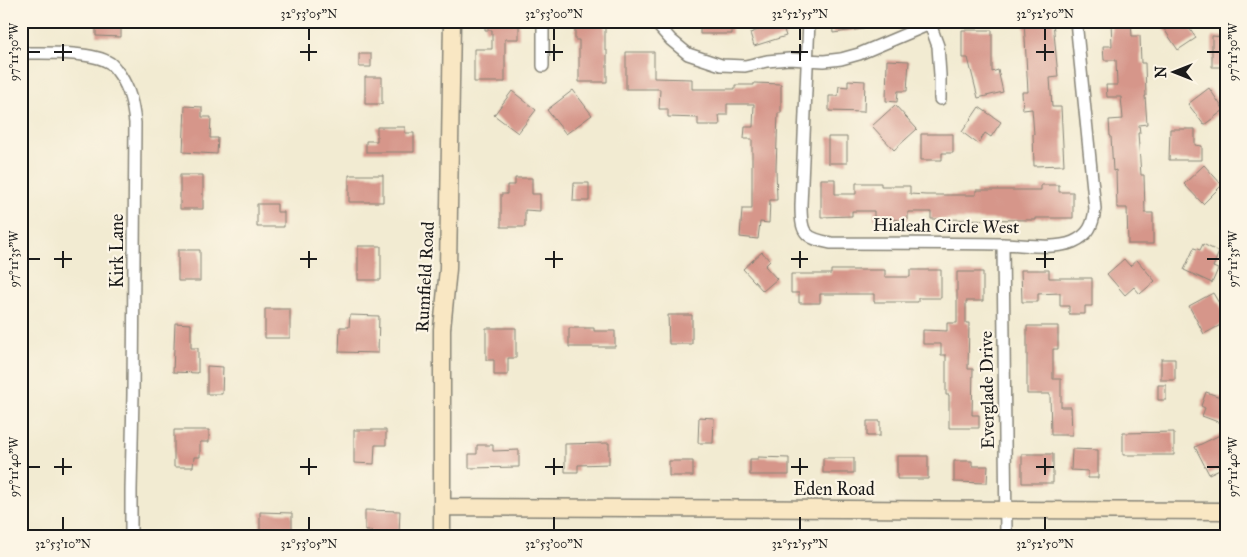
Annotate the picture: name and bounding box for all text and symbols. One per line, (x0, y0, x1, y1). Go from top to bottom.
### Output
text: 32°53'05"N (281, 7, 337, 21)
text: 32°53'00"N (525, 7, 583, 21)
text: 32°52'55"N (772, 7, 828, 21)
text: 32°52'50"N (1016, 7, 1074, 21)
text: 97°11'30"W (7, 22, 21, 81)
text: 97°11'30"W (1226, 22, 1240, 81)
north arrow (1150, 48, 1200, 98)
text: N (1153, 66, 1170, 78)
street label: Kirk Lane (106, 214, 128, 288)
street label: Hialeah Circle West (873, 214, 1020, 238)
street label: Rumfield Road (411, 221, 439, 333)
text: 97°11'35"W (7, 230, 21, 288)
text: 97°11'35"W (1226, 230, 1240, 288)
street label: Everglade Drive (975, 331, 1000, 449)
text: 97°11'40"W (7, 436, 21, 497)
text: 97°11'40"W (1226, 436, 1240, 497)
street label: Eden Road (793, 478, 875, 500)
text: 32°53'10"N (35, 537, 91, 551)
text: 32°53'05"N (281, 537, 337, 551)
text: 32°53'00"N (525, 537, 583, 551)
text: 32°52'55"N (772, 537, 828, 551)
text: 32°52'50"N (1016, 537, 1074, 551)

